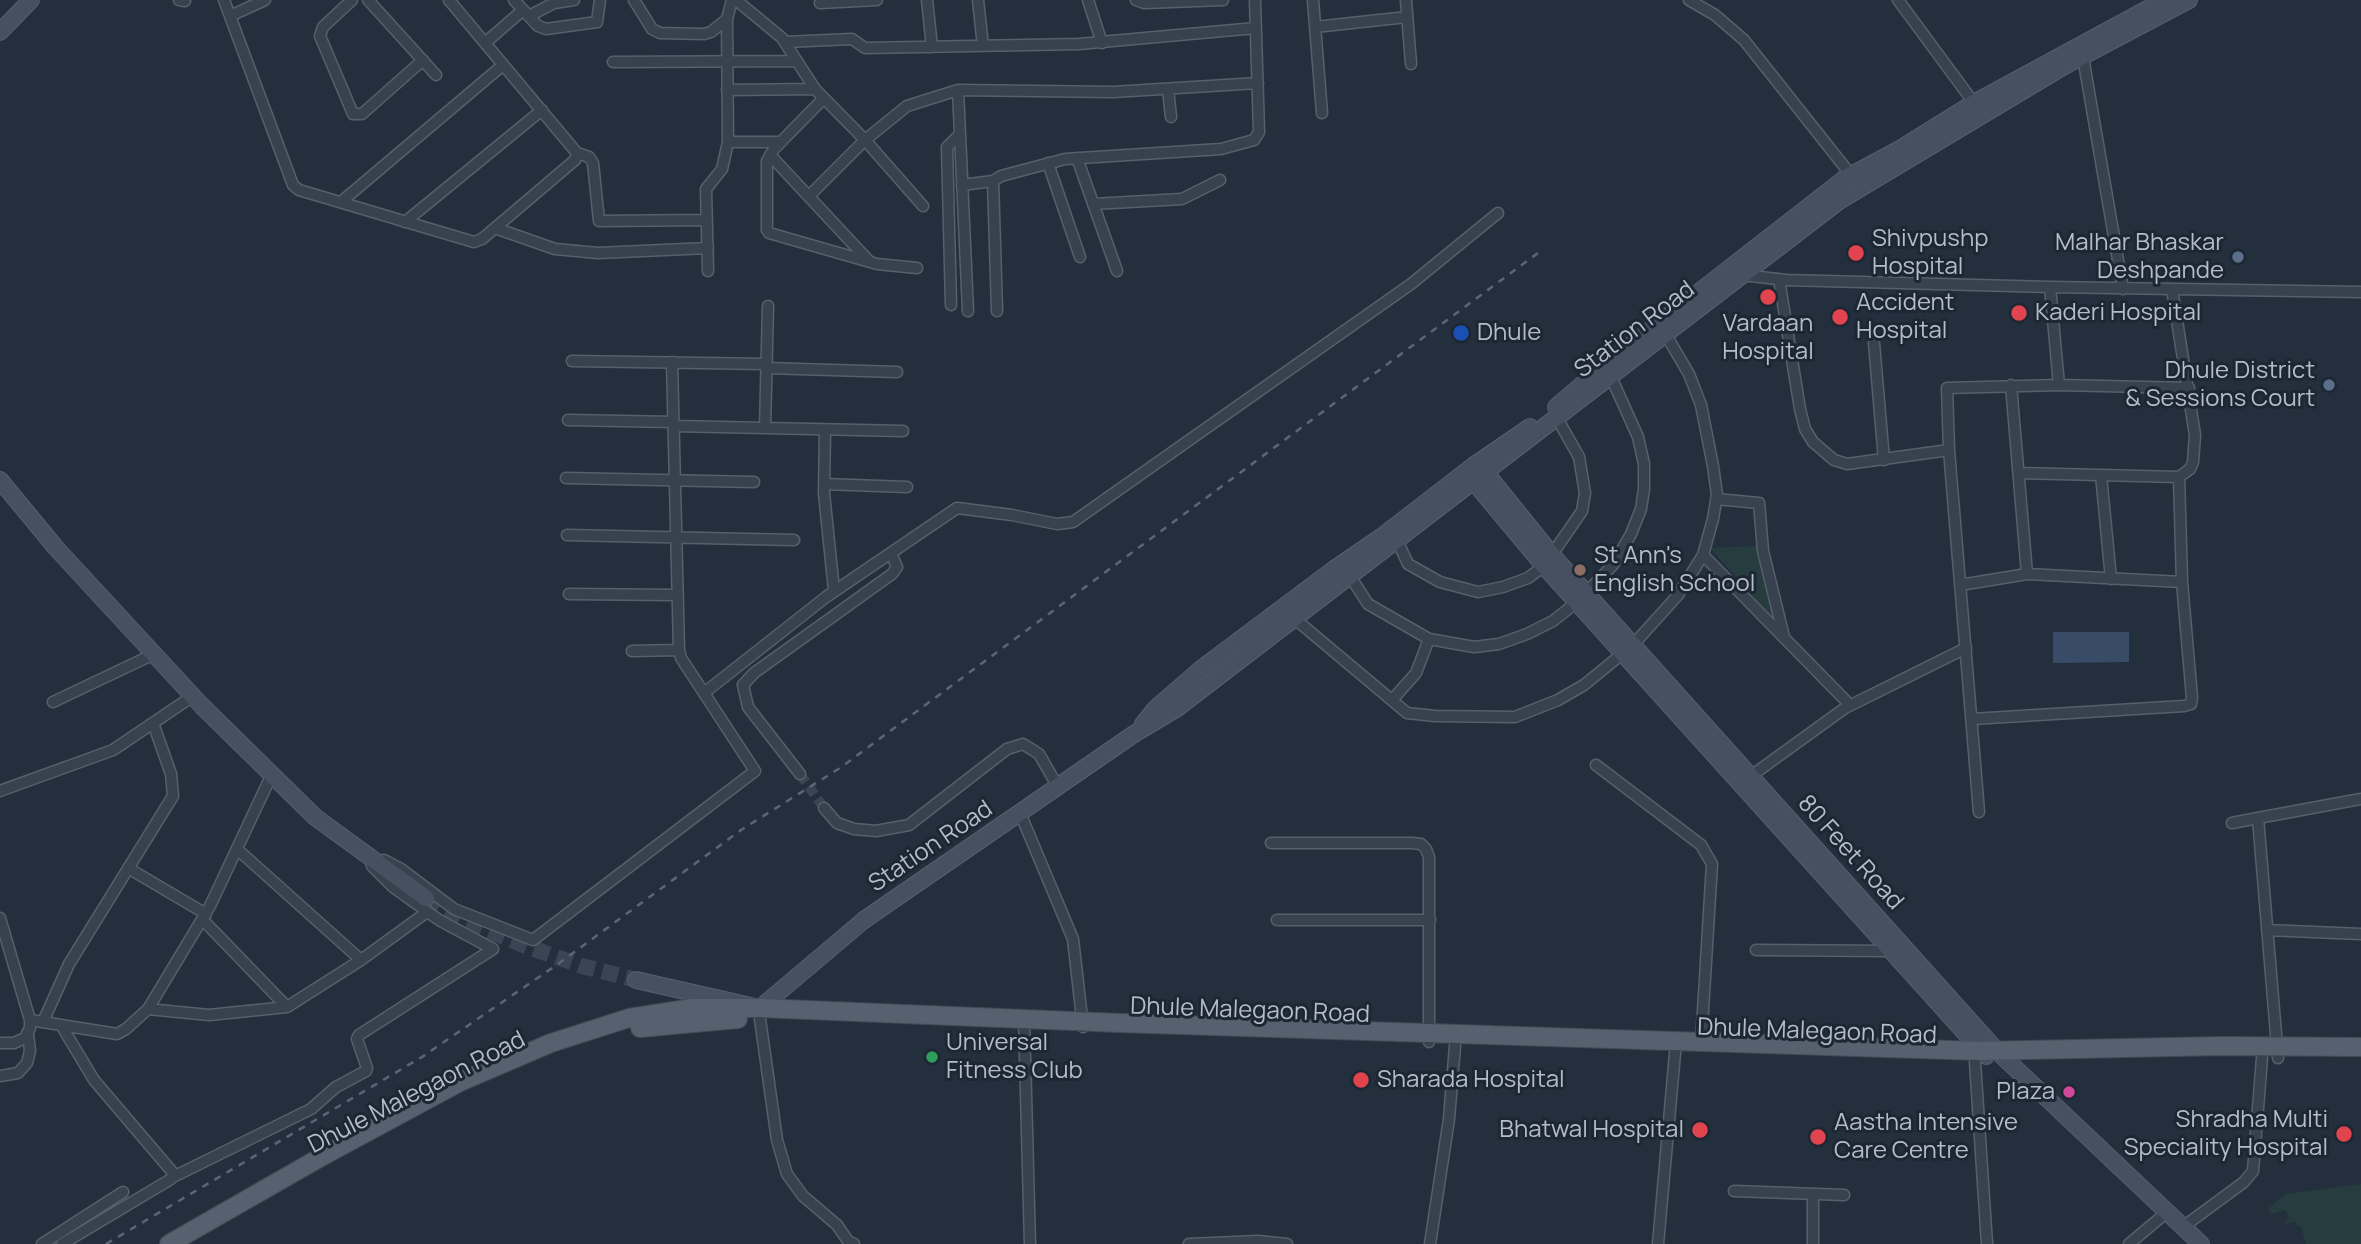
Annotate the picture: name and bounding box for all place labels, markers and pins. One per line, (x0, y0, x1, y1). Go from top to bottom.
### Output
place label: Shivpushp Hospital (1872, 225, 1988, 281)
place label: Malhar Bhaskar Deshpande (2055, 229, 2224, 285)
marker: Shivpushp Hospital (1846, 243, 1866, 263)
marker: Malhar Bhaskar Deshpande (2230, 249, 2246, 265)
marker: Vardaan Hospital (1758, 287, 1778, 307)
place label: Accident Hospital (1856, 289, 1954, 345)
place label: Kaderi Hospital (2035, 299, 2201, 327)
marker: Kaderi Hospital (2009, 303, 2029, 323)
marker: Accident Hospital (1830, 307, 1850, 327)
place label: Vardaan Hospital (1722, 310, 1814, 366)
place label: Dhule (1477, 319, 1541, 347)
marker: Dhule (1451, 323, 1471, 343)
place label: Dhule District & Sessions Court (2125, 357, 2315, 413)
marker: Dhule District & Sessions Court (2321, 377, 2337, 393)
place label: St Ann's English School (1594, 542, 1755, 598)
marker: St Ann's English School (1572, 562, 1588, 578)
place label: Universal Fitness Club (946, 1029, 1083, 1085)
marker: Universal Fitness Club (924, 1049, 940, 1065)
place label: Sharada Hospital (1377, 1066, 1565, 1094)
marker: Sharada Hospital (1351, 1070, 1371, 1090)
place label: Plaza (1996, 1078, 2055, 1106)
marker: Plaza (2061, 1084, 2077, 1100)
place label: Shradha Multi Speciality Hospital (2124, 1106, 2328, 1162)
place label: Aastha Intensive Care Centre (1834, 1109, 2018, 1165)
place label: Bhatwal Hospital (1499, 1116, 1684, 1144)
marker: Bhatwal Hospital (1690, 1120, 1710, 1140)
marker: Shradha Multi Speciality Hospital (2334, 1124, 2354, 1144)
marker: Aastha Intensive Care Centre (1808, 1127, 1828, 1147)

